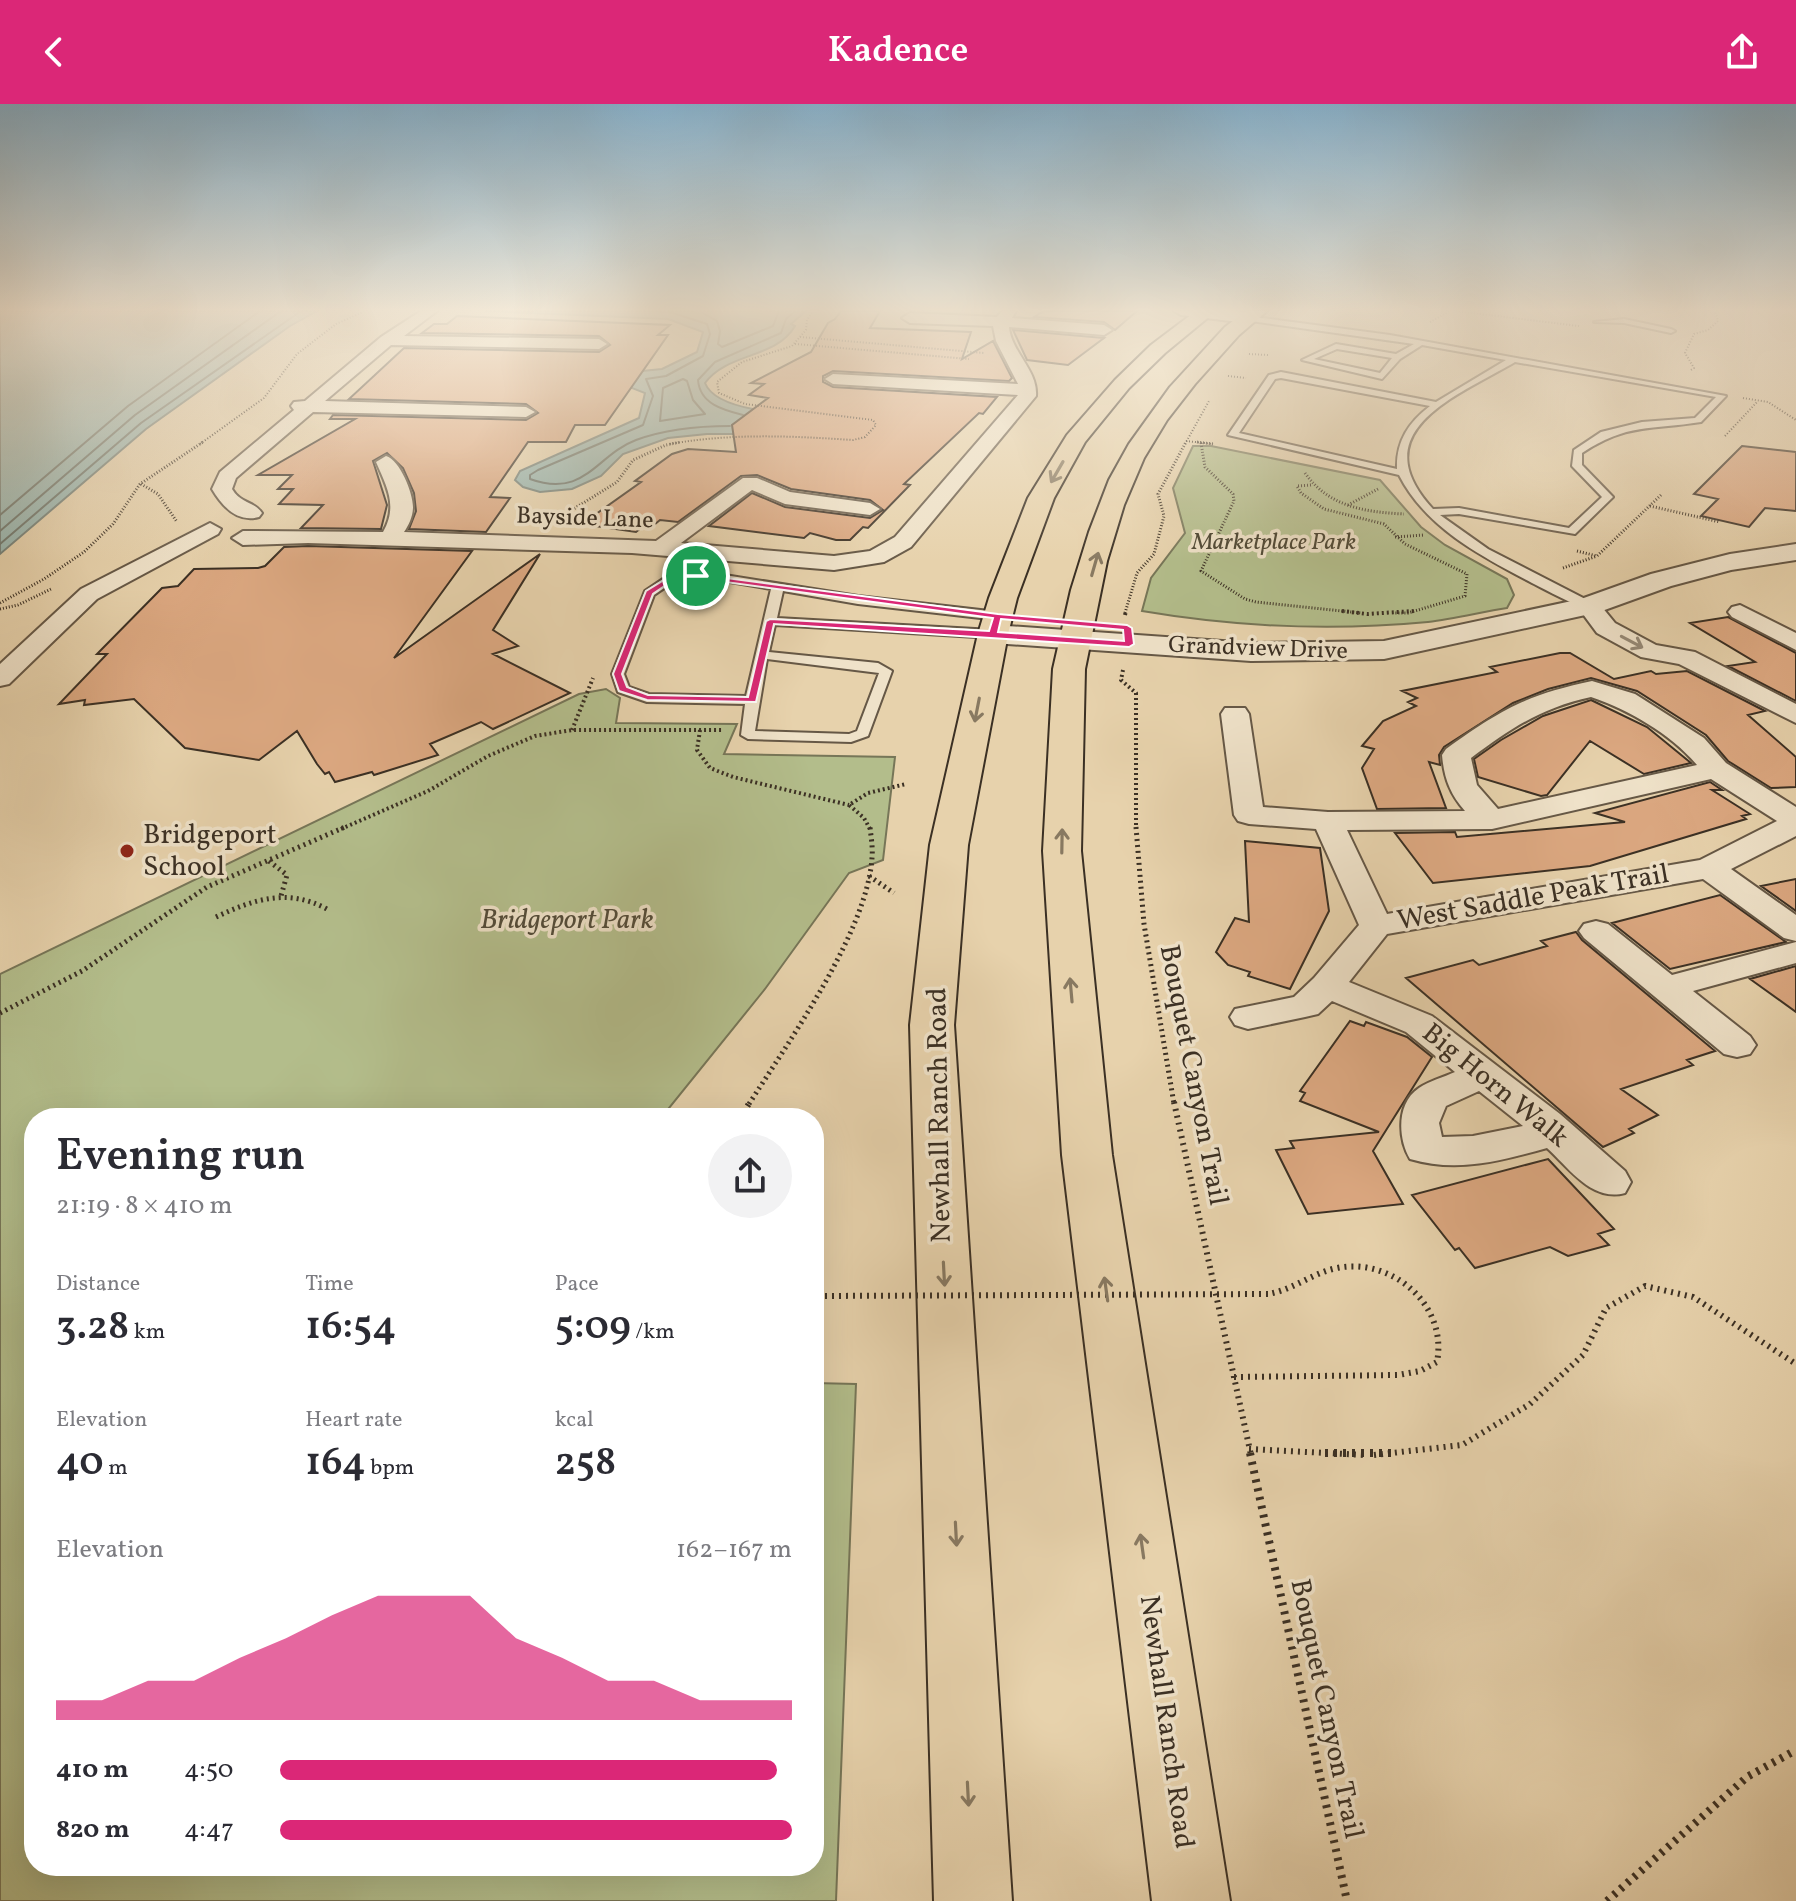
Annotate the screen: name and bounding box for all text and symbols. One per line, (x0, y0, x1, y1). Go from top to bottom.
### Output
text: Kadence (828, 27, 968, 77)
icon: back (32, 30, 76, 74)
icon: share (1720, 30, 1764, 74)
one-way arrow (1049, 460, 1065, 483)
street label: Bayside Lane (516, 500, 654, 538)
park label: Marketplace Park (1191, 526, 1356, 560)
pin (662, 542, 730, 610)
one-way arrow (1088, 552, 1103, 578)
icon: arrive (674, 554, 718, 598)
street label: Grandview Drive (1168, 629, 1348, 669)
one-way arrow (1619, 635, 1643, 650)
one-way arrow (969, 697, 984, 723)
place label: Bridgeport School (143, 816, 276, 887)
one-way arrow (1055, 828, 1070, 855)
marker: Bridgeport School (118, 842, 136, 860)
street label: West Saddle Peak Trail (1394, 855, 1672, 941)
park label: Bridgeport Park (480, 901, 654, 940)
street label: Bouquet Canyon Trail (1149, 941, 1237, 1209)
one-way arrow (1064, 977, 1079, 1004)
street label: Newhall Ranch Road (918, 987, 962, 1243)
street label: Big Horn Walk (1413, 1015, 1577, 1157)
text: Evening run (56, 1127, 305, 1188)
button: share (708, 1134, 792, 1218)
text: 21:19 · 8 × 410 m (56, 1188, 233, 1224)
one-way arrow (937, 1260, 952, 1287)
text: Distance (56, 1269, 140, 1300)
text: Time (305, 1269, 354, 1300)
text: Pace (555, 1269, 599, 1300)
one-way arrow (1098, 1277, 1113, 1302)
text: 3.28 (56, 1300, 129, 1356)
text: 16:54 (305, 1300, 396, 1356)
text: 5:09 (555, 1300, 631, 1356)
text: km (129, 1317, 165, 1348)
text: /km (631, 1317, 675, 1348)
text: Elevation (56, 1405, 147, 1436)
text: Heart rate (305, 1405, 402, 1436)
text: kcal (555, 1405, 594, 1436)
text: 40 (56, 1436, 104, 1492)
text: 164 (305, 1436, 366, 1492)
text: 258 (555, 1436, 616, 1492)
text: m (104, 1453, 128, 1484)
text: bpm (366, 1453, 414, 1484)
one-way arrow (949, 1520, 964, 1547)
text: Elevation (56, 1532, 164, 1568)
text: 162–167 m (676, 1532, 792, 1568)
one-way arrow (1134, 1534, 1149, 1560)
street label: Bouquet Canyon Trail (1279, 1575, 1373, 1843)
street label: Newhall Ranch Road (1129, 1593, 1203, 1851)
text: 410 m (56, 1752, 129, 1788)
text: 4:50 (184, 1752, 233, 1788)
one-way arrow (961, 1780, 976, 1807)
text: 820 m (56, 1812, 130, 1848)
text: 4:47 (184, 1812, 234, 1848)

